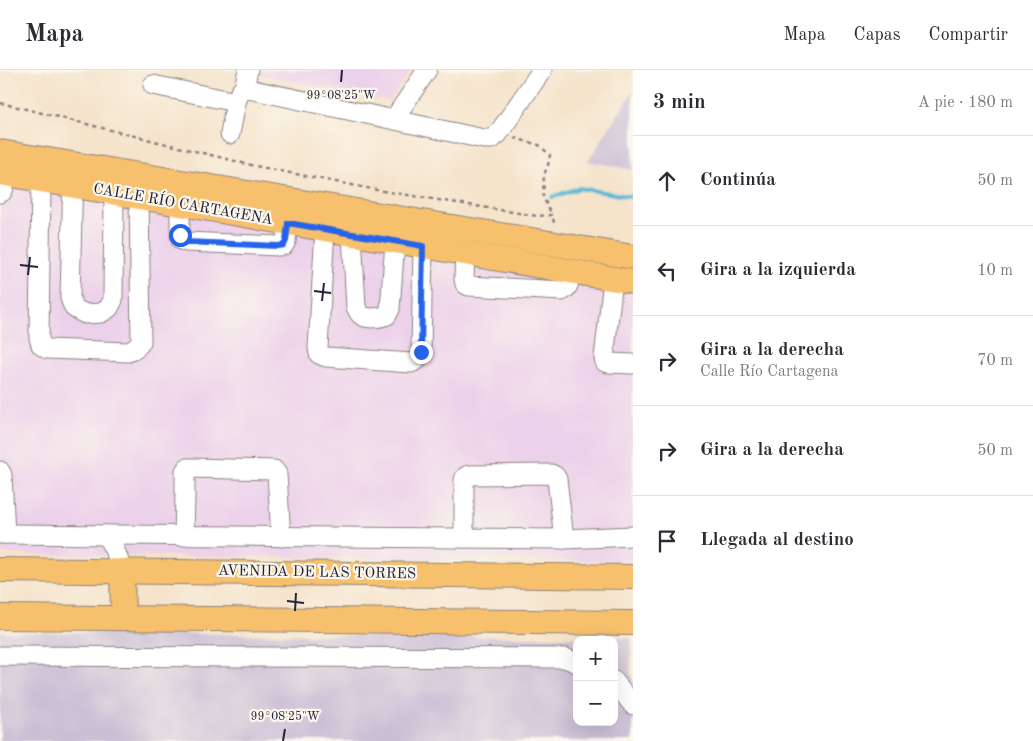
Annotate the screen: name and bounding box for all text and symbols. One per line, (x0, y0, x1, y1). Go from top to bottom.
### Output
text: Mapa (25, 23, 84, 47)
text: Mapa (783, 26, 826, 44)
text: Capas (854, 26, 901, 44)
text: Compartir (929, 26, 1008, 44)
text: 99°08'25"W (306, 89, 376, 102)
text: 3 min (653, 92, 706, 113)
text: A pie · 180 m (918, 95, 1013, 111)
icon: ahead (653, 167, 681, 195)
text: Continúa (700, 171, 776, 190)
text: 50 m (977, 173, 1013, 189)
street label: CALLE RÍO CARTAGENA (92, 179, 275, 228)
route start (169, 224, 192, 247)
icon: left (653, 257, 681, 285)
text: Gira a la izquierda (700, 261, 856, 280)
text: 10 m (977, 263, 1013, 279)
route end (410, 341, 433, 364)
text: Gira a la derecha (700, 341, 844, 360)
icon: right (653, 347, 681, 375)
text: 70 m (977, 353, 1013, 369)
text: Calle Río Cartagena (700, 364, 839, 380)
icon: right (653, 437, 681, 465)
text: Gira a la derecha (700, 441, 844, 460)
text: 50 m (977, 443, 1013, 459)
icon: arrive (653, 527, 681, 555)
text: Llegada al destino (700, 531, 854, 550)
street label: AVENIDA DE LAS TORRES (218, 564, 416, 582)
map controls (573, 636, 618, 726)
button: + (573, 636, 618, 681)
button: − (573, 681, 618, 726)
text: 99°08'25"W (250, 710, 320, 723)

